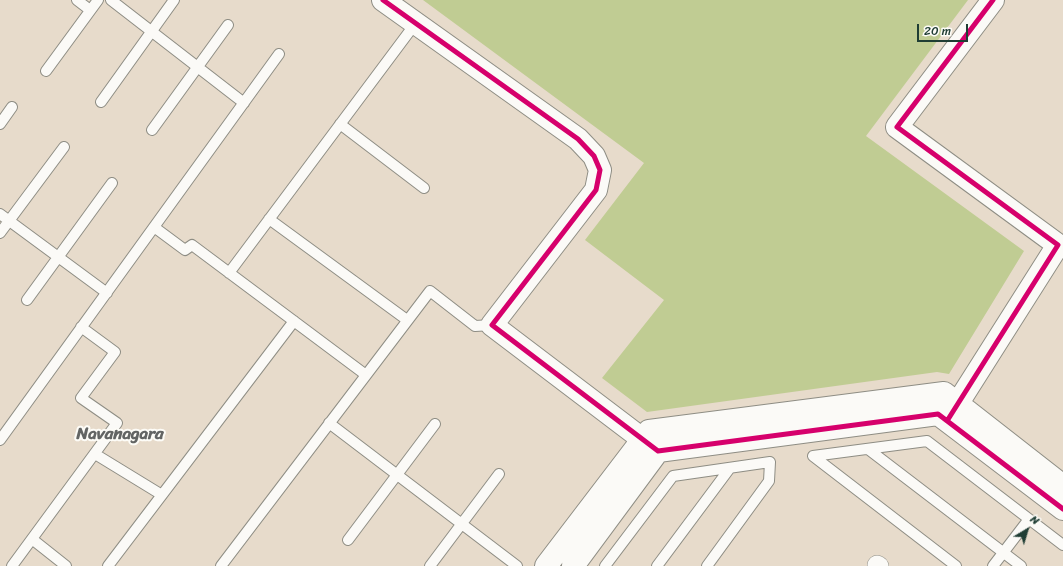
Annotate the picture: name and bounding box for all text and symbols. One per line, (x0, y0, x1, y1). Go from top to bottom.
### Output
scale bar (919, 16, 970, 42)
text: 20 m (924, 20, 951, 42)
district label: Navanagara (76, 425, 164, 445)
north arrow (1007, 510, 1047, 550)
text: N (1026, 510, 1044, 530)

